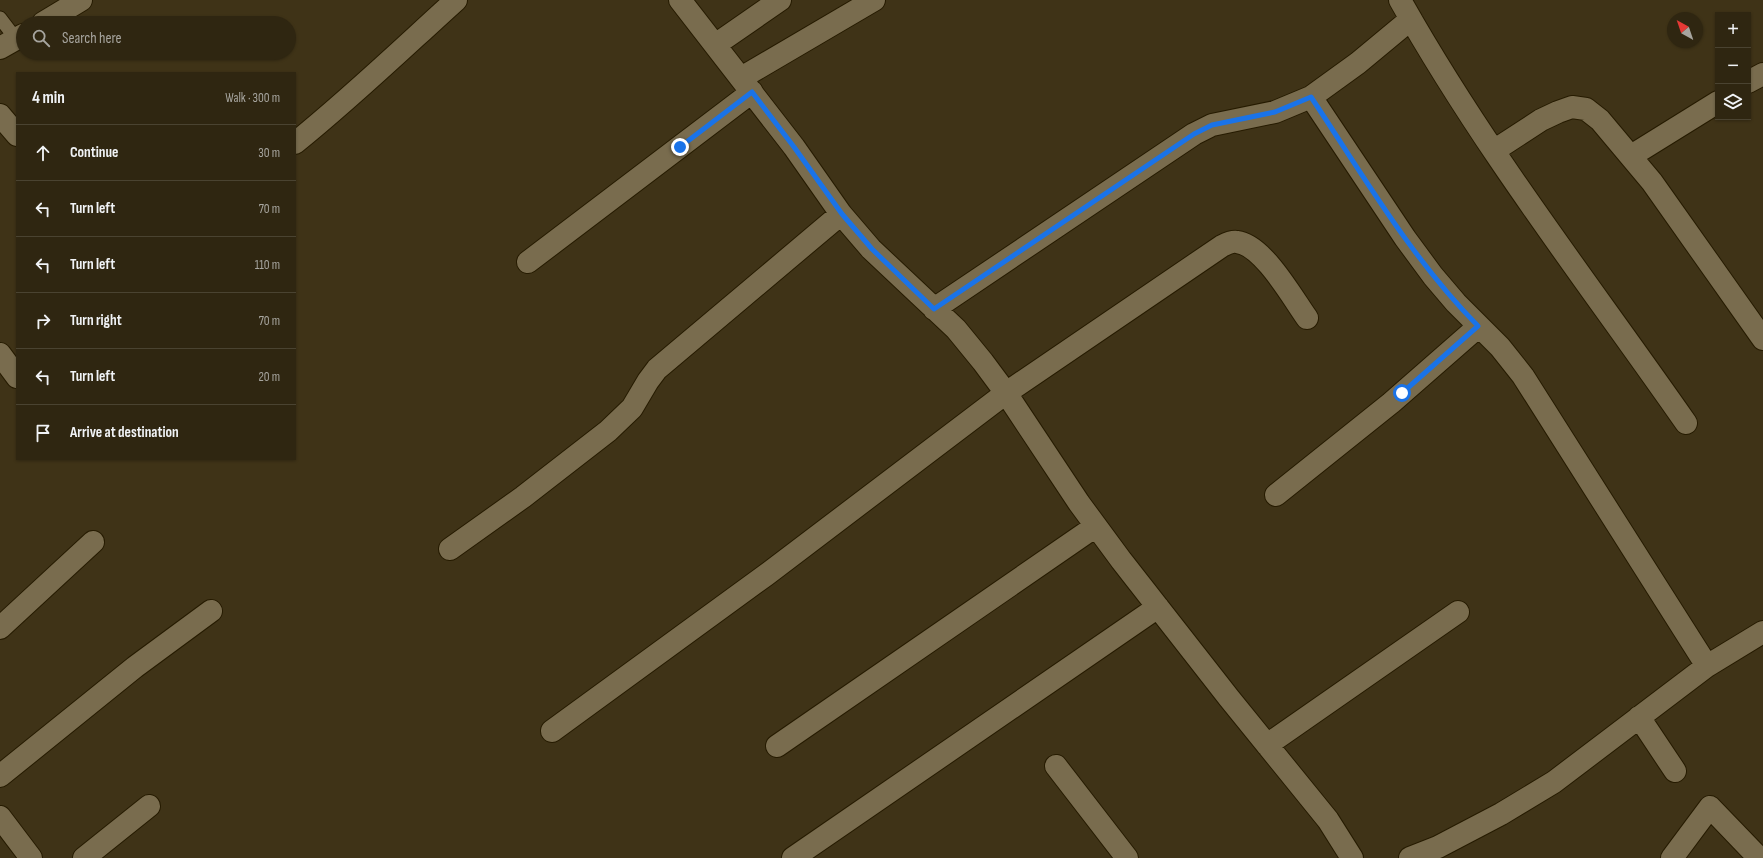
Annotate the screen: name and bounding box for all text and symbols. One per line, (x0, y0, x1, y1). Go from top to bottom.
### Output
north arrow (1667, 12, 1703, 48)
map controls (1715, 12, 1751, 120)
button: + (1715, 12, 1751, 48)
search box (16, 16, 296, 60)
icon: search (30, 27, 52, 49)
text: Search here (62, 29, 122, 48)
button: − (1715, 48, 1751, 84)
button: layers (1715, 84, 1751, 120)
text: 4 min (32, 88, 65, 108)
text: Walk · 300 m (225, 90, 280, 106)
route end (671, 138, 689, 156)
icon: ahead (32, 142, 54, 164)
text: Continue (70, 143, 119, 162)
text: 30 m (258, 145, 280, 161)
icon: left (32, 198, 54, 220)
text: Turn left (70, 199, 115, 218)
text: 70 m (259, 201, 280, 217)
icon: left (32, 254, 54, 276)
text: Turn left (70, 255, 115, 274)
text: 110 m (255, 257, 280, 273)
icon: right (32, 310, 54, 332)
text: Turn right (70, 311, 122, 330)
text: 70 m (259, 313, 280, 329)
icon: left (32, 366, 54, 388)
text: Turn left (70, 367, 115, 386)
text: 20 m (258, 369, 280, 385)
route start (1393, 384, 1411, 402)
icon: arrive (32, 422, 54, 444)
text: Arrive at destination (70, 423, 179, 442)

